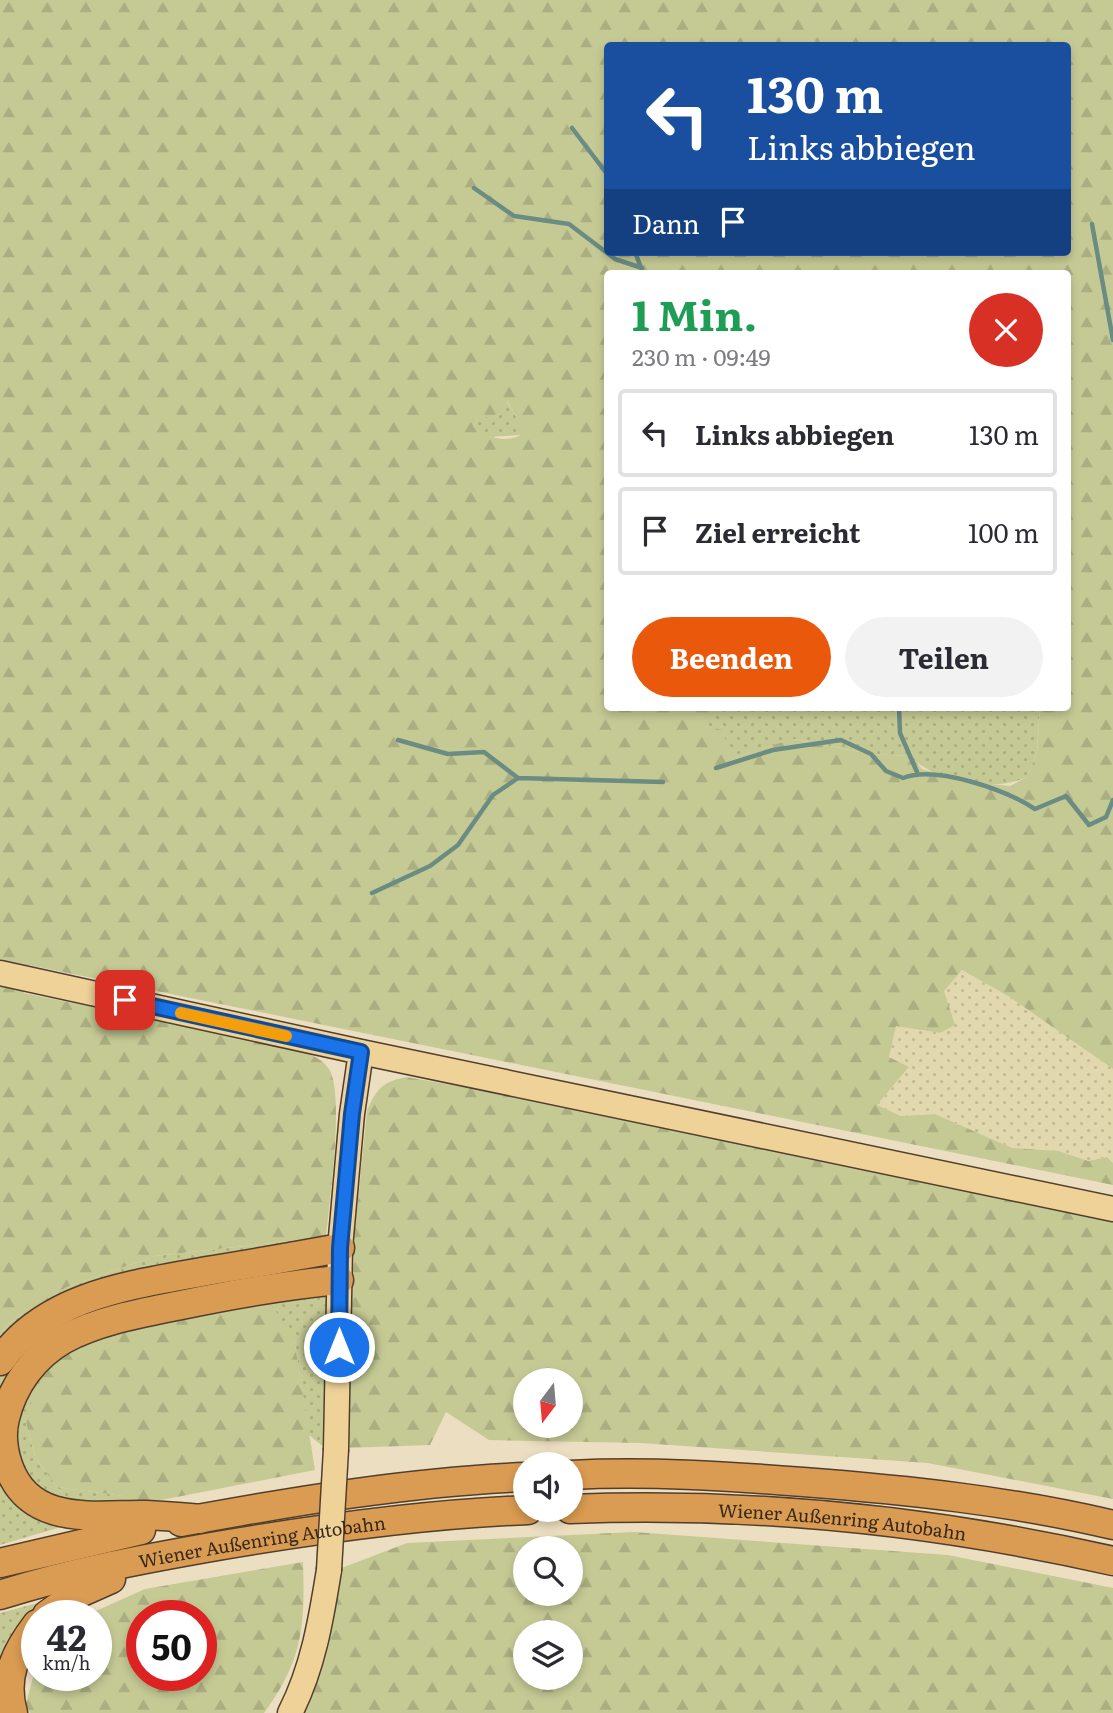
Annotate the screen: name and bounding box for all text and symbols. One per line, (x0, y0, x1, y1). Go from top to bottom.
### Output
text: 130 m (747, 55, 883, 128)
icon: left (632, 70, 723, 161)
text: Links abbiegen (747, 122, 976, 170)
text: Dann (632, 203, 700, 242)
icon: arrive (714, 203, 752, 241)
text: 1 Min. (632, 282, 757, 344)
button: close (969, 293, 1043, 367)
text: 230 m · 09:49 (632, 339, 770, 373)
icon: left (636, 414, 674, 452)
text: Links abbiegen (695, 414, 894, 453)
text: 130 m (969, 414, 1039, 453)
icon: arrive (636, 512, 674, 550)
text: Ziel erreicht (695, 512, 860, 551)
text: 100 m (968, 512, 1039, 551)
button: Beenden (632, 617, 831, 697)
button: Teilen (845, 617, 1043, 697)
pin (95, 970, 155, 1030)
icon: arrive (106, 981, 144, 1019)
position arrow (302, 1310, 376, 1384)
north arrow (513, 1368, 583, 1438)
map controls (513, 1368, 583, 1690)
button: sound (513, 1452, 583, 1522)
street label: Wiener Außenring Autobahn (718, 1495, 969, 1546)
street label: Wiener Außenring Autobahn (136, 1508, 387, 1574)
button: search (513, 1536, 583, 1606)
speed limit sign: 50 (126, 1600, 217, 1691)
text: 42 (47, 1610, 86, 1662)
button: layers (513, 1620, 583, 1690)
text: km/h (43, 1649, 90, 1676)

